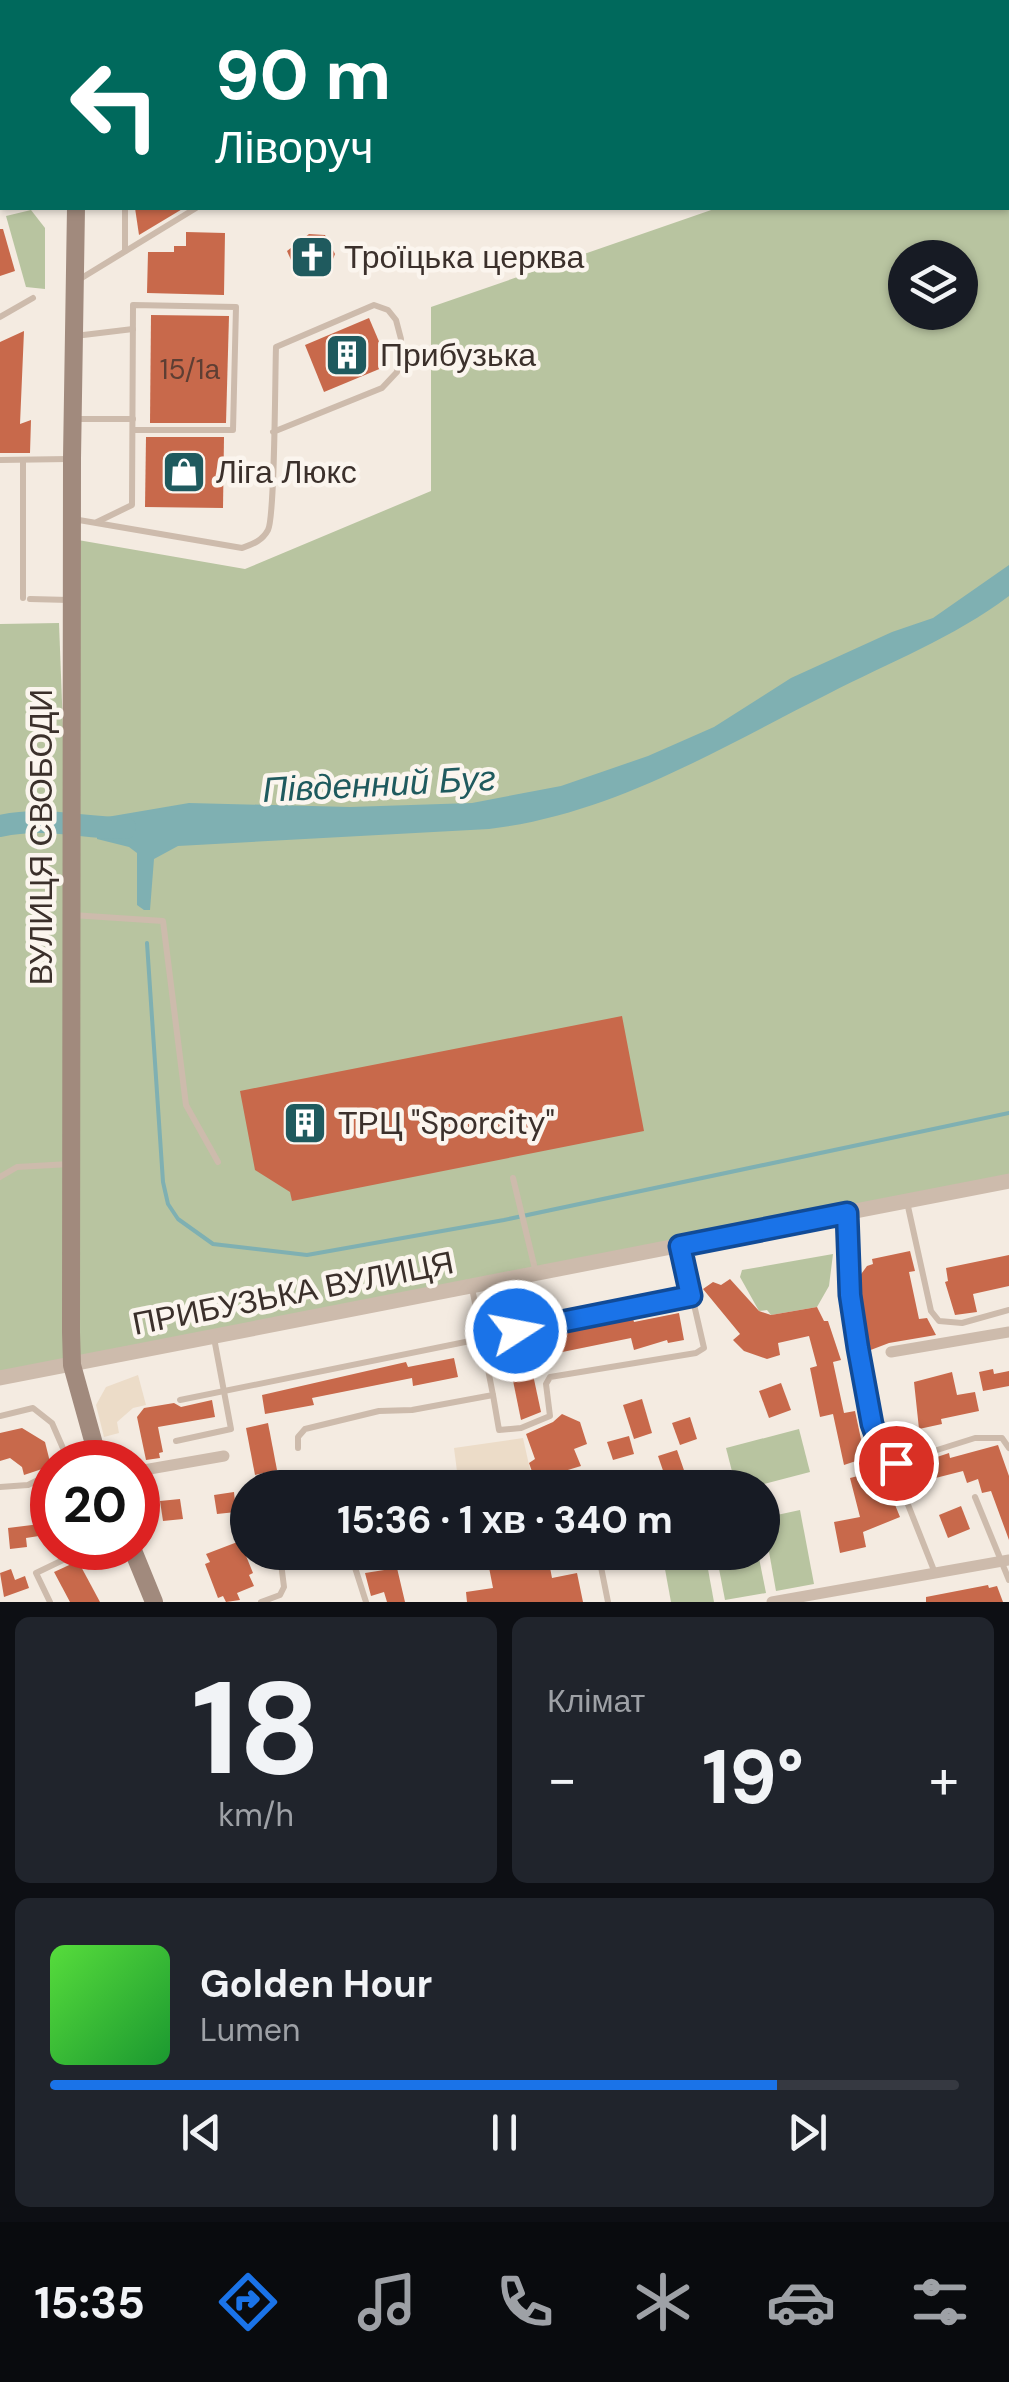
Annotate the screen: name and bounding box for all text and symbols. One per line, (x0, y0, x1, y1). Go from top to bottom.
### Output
text: 90 m (215, 30, 391, 121)
icon: left (50, 40, 180, 170)
text: Ліворуч (215, 118, 373, 177)
church icon: Троїцька церква (289, 234, 335, 280)
place label: Троїцька церква (344, 236, 584, 278)
map controls (888, 240, 978, 330)
button: layers (888, 240, 978, 330)
building icon: Прибузька (324, 332, 370, 378)
place label: Прибузька (380, 334, 536, 376)
house number: 15/1а (160, 351, 221, 388)
shop icon: Ліга Люкс (161, 449, 207, 495)
place label: Ліга Люкс (216, 451, 357, 493)
street label: ВУЛИЦЯ СВОБОДИ (20, 689, 62, 985)
water label: Південний Буг (261, 755, 497, 813)
building icon: ТРЦ "Sporcity" (282, 1100, 328, 1146)
place label: ТРЦ "Sporcity" (338, 1102, 555, 1144)
street label: ПРИБУЗЬКА ВУЛИЦЯ (129, 1241, 457, 1345)
position arrow (464, 1279, 568, 1383)
pin (854, 1421, 939, 1506)
icon: arrive (869, 1436, 924, 1491)
speed limit sign: 20 (30, 1440, 160, 1570)
text: 15:36 · 1 хв · 340 m (337, 1495, 673, 1545)
text: 18 (191, 1644, 321, 1813)
text: Клімат (547, 1680, 645, 1722)
text: 19° (702, 1729, 804, 1826)
text: − (547, 1743, 577, 1815)
text: + (929, 1743, 959, 1815)
text: km/h (218, 1794, 294, 1836)
text: Golden Hour (200, 1959, 432, 2009)
text: Lumen (200, 2009, 300, 2051)
icon: previous (174, 2105, 229, 2160)
icon: pause (477, 2105, 532, 2160)
icon: next (780, 2105, 835, 2160)
icon: directions (213, 2267, 283, 2337)
icon: music (352, 2267, 422, 2337)
icon: phone (490, 2267, 560, 2337)
icon: climate (628, 2267, 698, 2337)
icon: car (766, 2267, 836, 2337)
icon: filters (905, 2267, 975, 2337)
text: 15:35 (34, 2273, 145, 2332)

